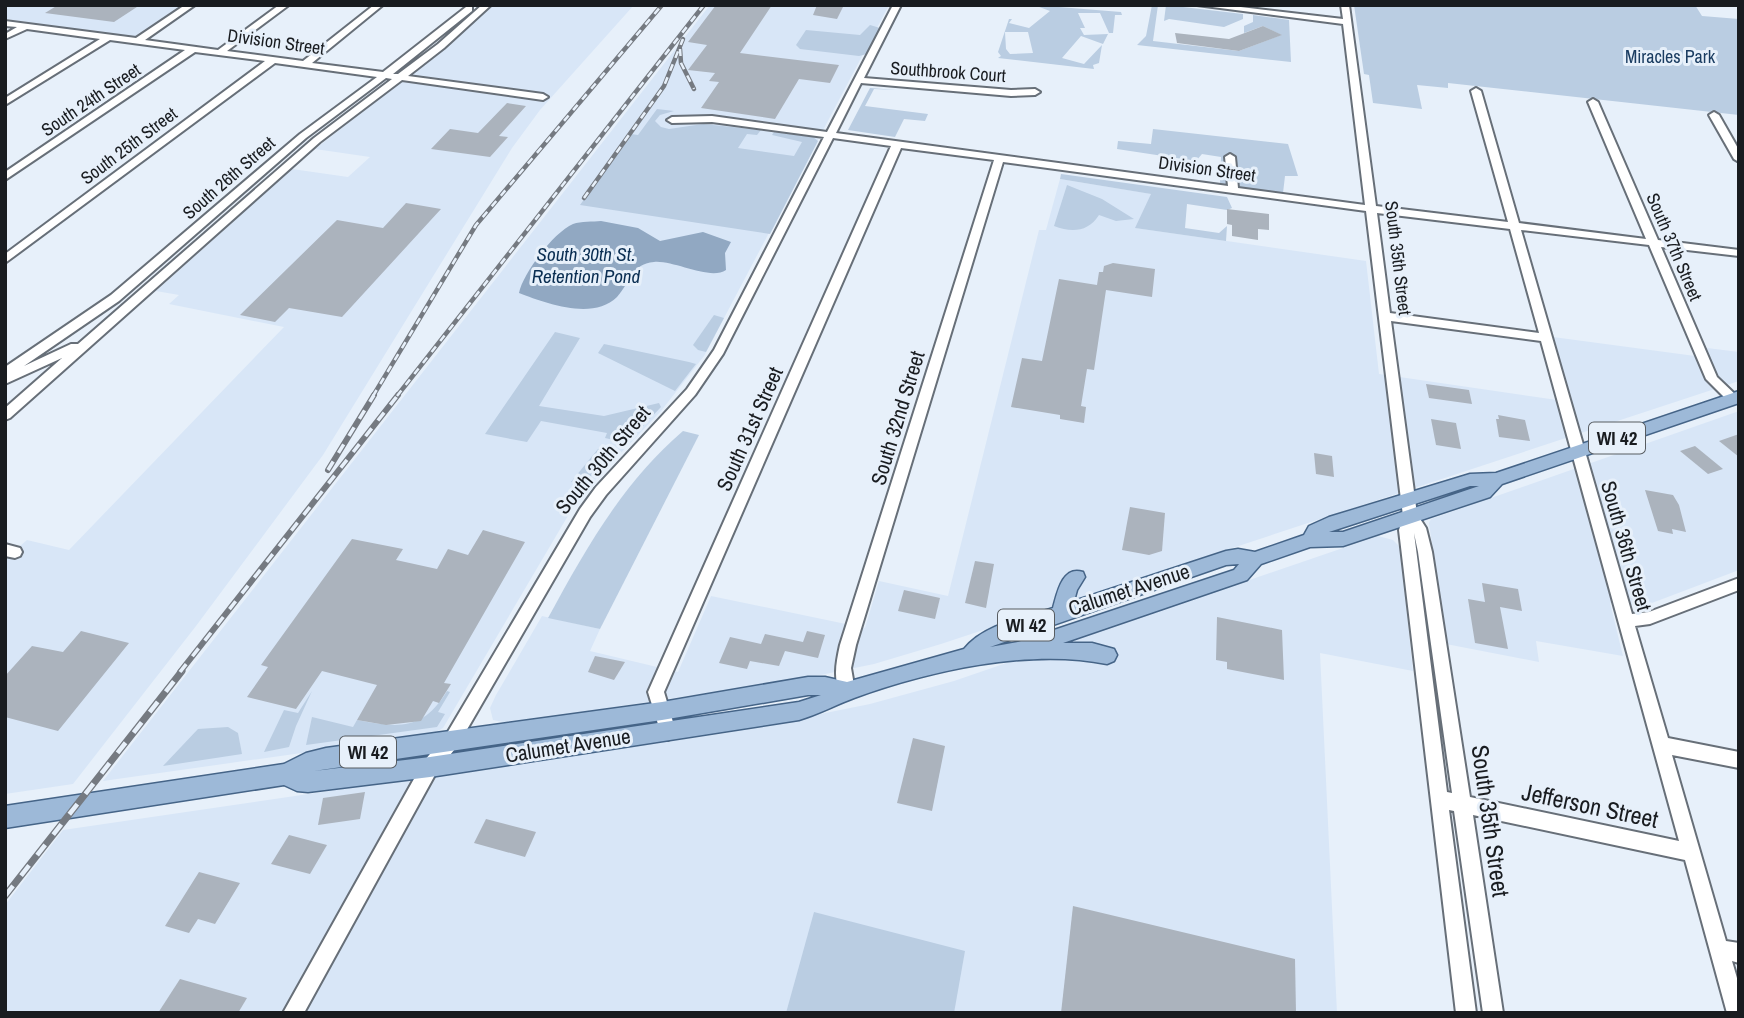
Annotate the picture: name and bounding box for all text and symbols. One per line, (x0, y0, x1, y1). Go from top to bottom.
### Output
street label: Division Street (226, 22, 326, 61)
park label: Miracles Park (1625, 44, 1716, 69)
street label: Southbrook Court (889, 55, 1007, 88)
street label: South 24th Street (36, 57, 145, 142)
street label: South 25th Street (75, 101, 182, 190)
street label: South 26th Street (177, 130, 280, 225)
street label: Division Street (1157, 149, 1257, 188)
street label: South 37th Street (1641, 189, 1708, 305)
street label: South 35th Street (1379, 199, 1418, 316)
water label: South 30th St. Retention Pond (532, 241, 640, 289)
street label: South 32nd Street (863, 347, 932, 488)
street label: South 31st Street (709, 362, 790, 495)
street label: South 30th Street (548, 399, 657, 520)
road number: WI 42 (1589, 422, 1645, 453)
street label: South 36th Street (1594, 477, 1659, 614)
street label: Calumet Avenue (1064, 556, 1193, 623)
road number: WI 42 (998, 610, 1054, 640)
street label: Calumet Avenue (503, 721, 632, 770)
road number: WI 42 (340, 736, 396, 768)
street label: South 35th Street (1464, 743, 1518, 899)
street label: Jefferson Street (1519, 775, 1662, 835)

